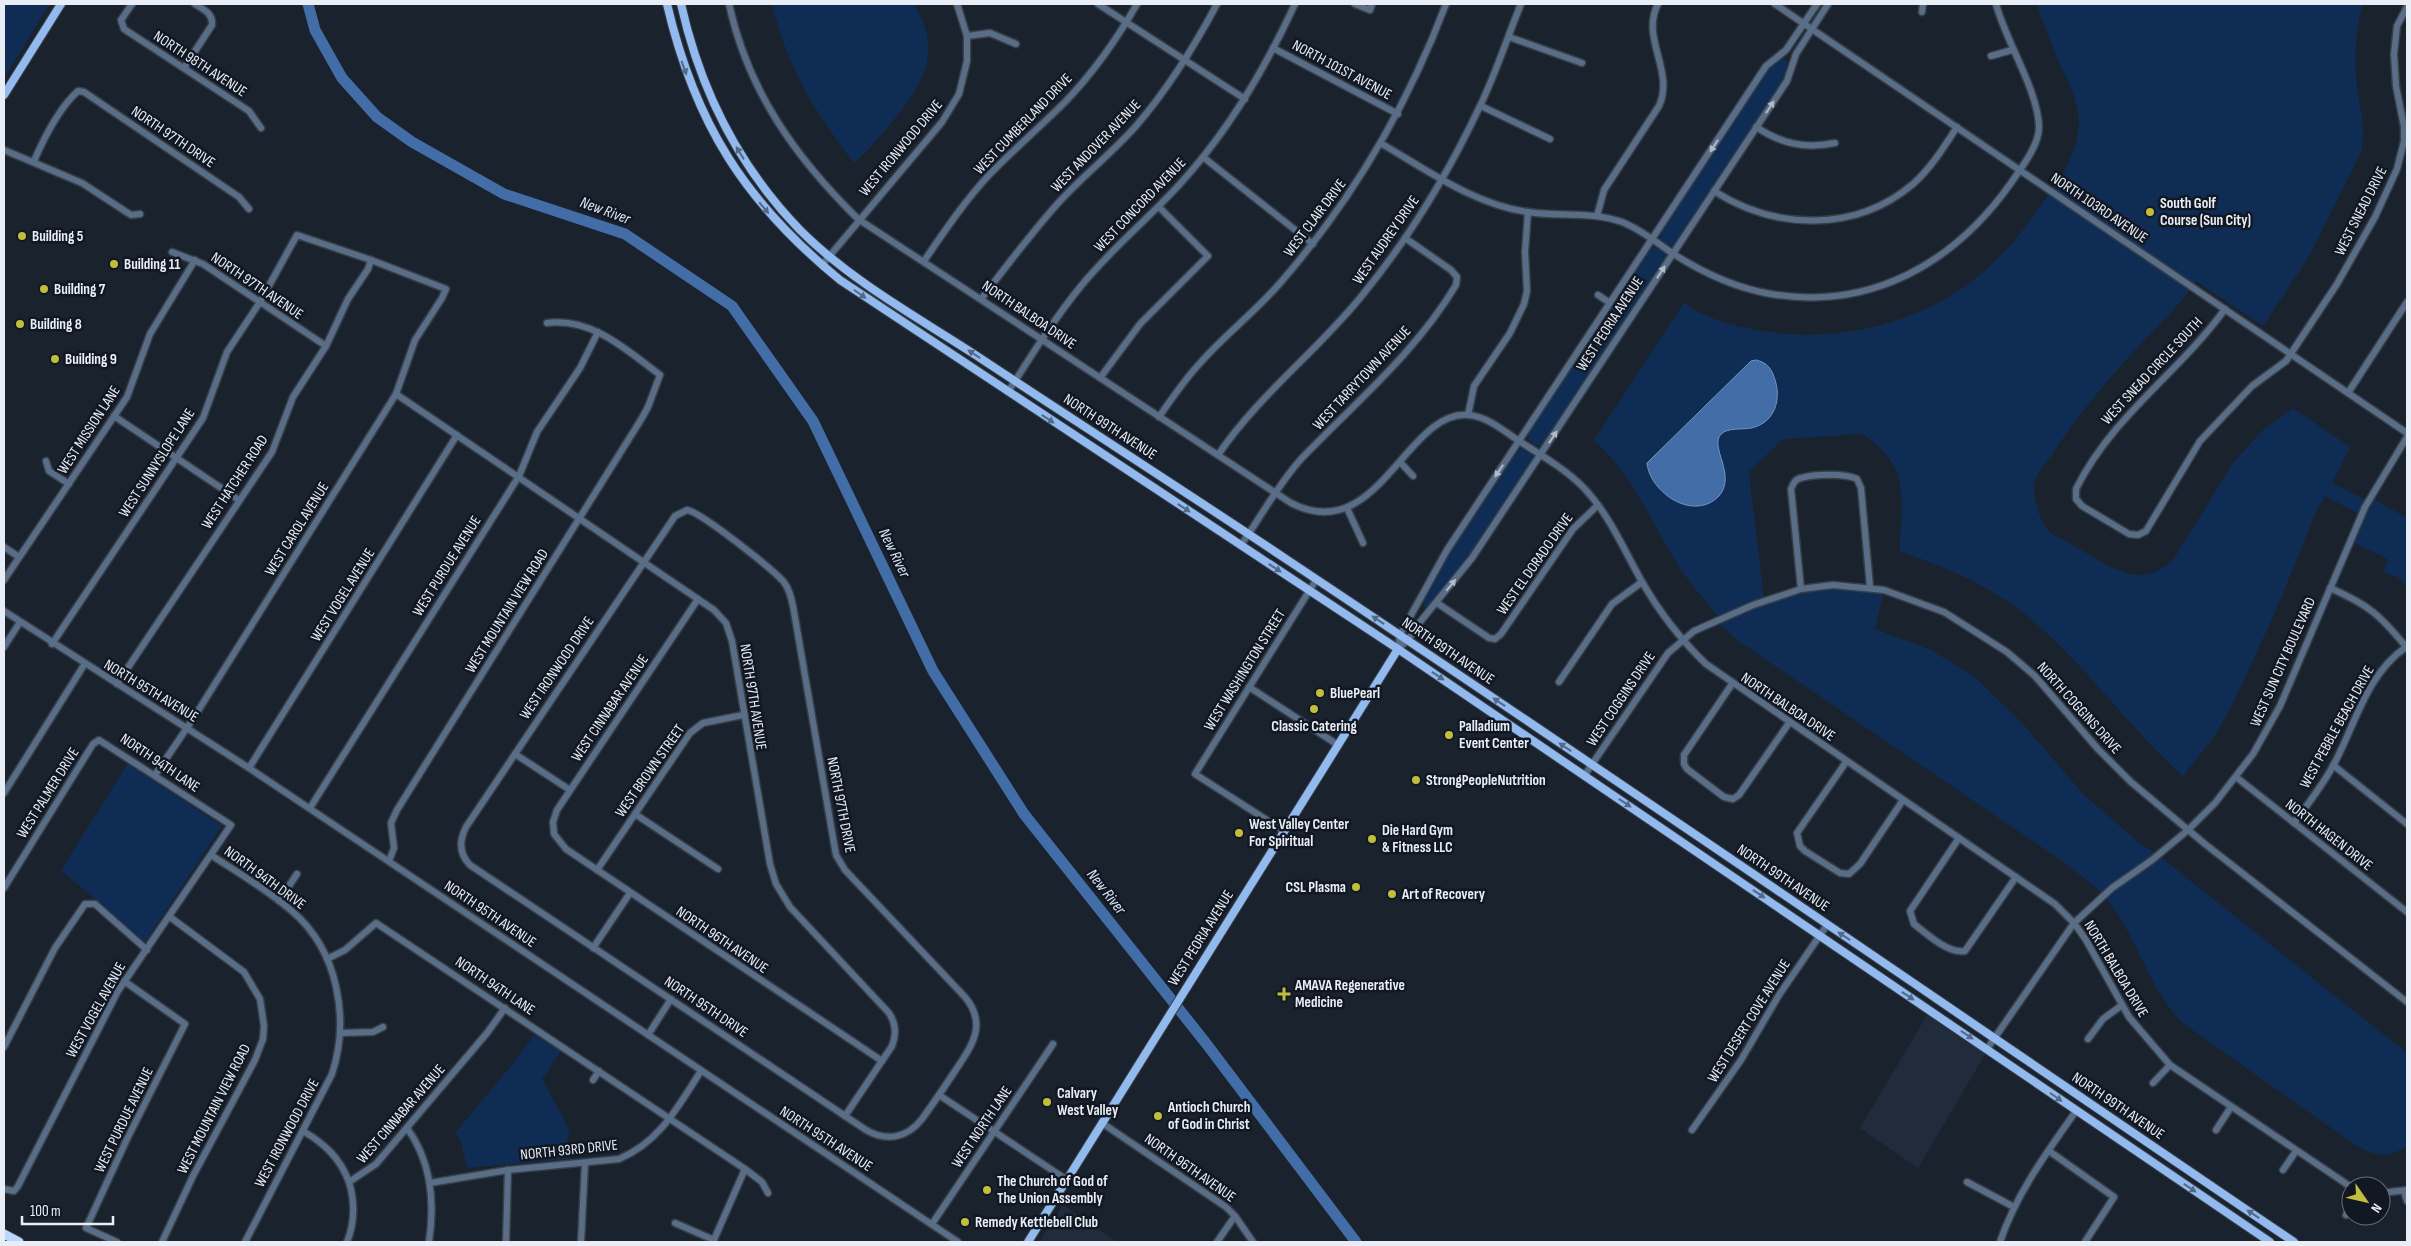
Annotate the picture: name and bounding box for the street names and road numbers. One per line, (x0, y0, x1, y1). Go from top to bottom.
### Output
street label: NORTH 98TH AVENUE (150, 27, 250, 101)
street label: NORTH 101ST AVENUE (1289, 36, 1395, 104)
street label: WEST CUMBERLAND DRIVE (970, 69, 1076, 179)
street label: WEST IRONWOOD DRIVE (855, 96, 947, 200)
street label: WEST ANDOVER AVENUE (1047, 96, 1145, 196)
street label: NORTH 97TH DRIVE (127, 102, 219, 172)
street label: WEST CONCORD AVENUE (1090, 154, 1190, 256)
street label: WEST SNEAD DRIVE (2330, 163, 2392, 259)
street label: NORTH 103RD AVENUE (2047, 169, 2151, 247)
street label: WEST CLAIR DRIVE (1280, 175, 1350, 261)
street label: WEST AUDREY DRIVE (1348, 192, 1424, 288)
street label: NORTH 97TH AVENUE (207, 248, 307, 324)
street label: WEST PEORIA AVENUE (1572, 273, 1648, 375)
street label: NORTH BALBOA DRIVE (978, 276, 1080, 354)
street label: WEST SNEAD CIRCLE SOUTH (2097, 313, 2207, 429)
street label: WEST TARRYTOWN AVENUE (1309, 322, 1415, 434)
street label: WEST MISSION LANE (53, 382, 125, 478)
street label: NORTH 99TH AVENUE (1060, 390, 1160, 464)
street label: WEST SUNNYSLOPE LANE (115, 405, 199, 521)
street label: WEST HATCHER ROAD (198, 431, 272, 533)
street label: WEST CAROL AVENUE (261, 479, 333, 579)
street label: WEST EL DORADO DRIVE (1493, 509, 1577, 619)
street label: WEST PURDUE AVENUE (408, 512, 486, 620)
street label: WEST VOGEL AVENUE (307, 545, 379, 645)
street label: WEST MOUNTAIN VIEW ROAD (461, 545, 553, 677)
street label: WEST SUN CITY BOULEVARD (2246, 594, 2320, 730)
street label: WEST WASHINGTON STREET (1200, 606, 1290, 734)
street label: WEST IRONWOOD DRIVE (516, 613, 598, 723)
street label: NORTH 99TH AVENUE (1398, 613, 1498, 689)
street label: NORTH 97TH AVENUE (735, 643, 771, 751)
street label: WEST COGGINS DRIVE (1582, 648, 1660, 750)
street label: WEST CINNABAR AVENUE (567, 651, 653, 765)
street label: NORTH 95TH AVENUE (100, 655, 202, 727)
street label: NORTH COGGINS DRIVE (2033, 658, 2125, 758)
street label: WEST PEBBLE BEACH DRIVE (2295, 662, 2379, 792)
street label: NORTH BALBOA DRIVE (1737, 668, 1839, 746)
street label: WEST BROWN STREET (611, 721, 689, 821)
street label: NORTH 94TH LANE (117, 729, 203, 797)
street label: WEST PALMER DRIVE (13, 744, 83, 842)
street label: NORTH 97TH DRIVE (822, 755, 860, 855)
street label: NORTH HAGEN DRIVE (2281, 795, 2377, 875)
street label: NORTH 99TH AVENUE (1733, 840, 1833, 916)
street label: NORTH 94TH DRIVE (220, 842, 310, 914)
street label: NORTH 95TH AVENUE (440, 876, 540, 952)
street label: WEST PEORIA AVENUE (1164, 887, 1238, 989)
street label: NORTH 96TH AVENUE (672, 902, 772, 978)
street label: NORTH BALBOA DRIVE (2080, 917, 2152, 1021)
street label: NORTH 94TH LANE (452, 952, 538, 1020)
street label: WEST DESERT COVE AVENUE (1703, 956, 1795, 1086)
street label: WEST VOGEL AVENUE (62, 959, 130, 1061)
street label: NORTH 95TH DRIVE (661, 972, 751, 1042)
street label: WEST MOUNTAIN VIEW ROAD (173, 1041, 255, 1177)
street label: WEST CINNABAR AVENUE (353, 1060, 449, 1168)
street label: WEST PURDUE AVENUE (90, 1064, 158, 1176)
street label: NORTH 99TH AVENUE (2068, 1068, 2168, 1144)
street label: WEST IRONWOOD DRIVE (250, 1076, 324, 1190)
street label: WEST NORTH LANE (948, 1082, 1016, 1172)
street label: NORTH 95TH AVENUE (776, 1102, 876, 1176)
street label: NORTH 96TH AVENUE (1141, 1129, 1239, 1207)
street label: NORTH 93RD DRIVE (519, 1135, 619, 1165)

